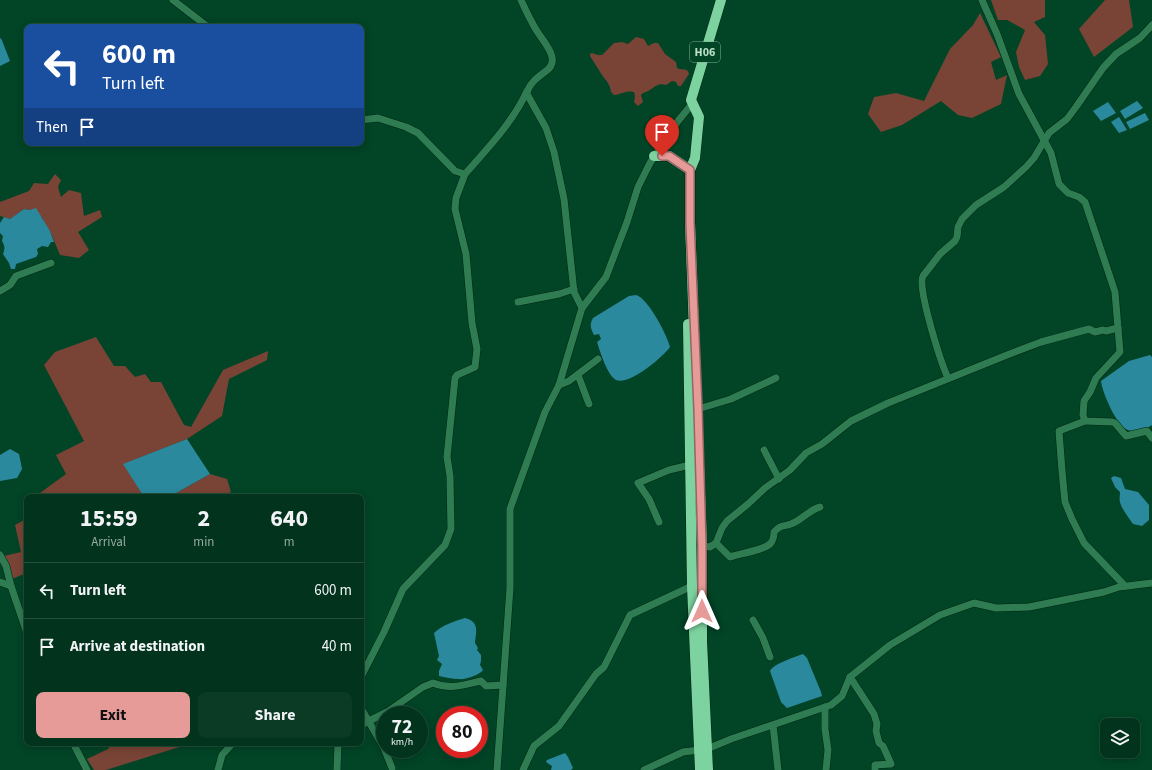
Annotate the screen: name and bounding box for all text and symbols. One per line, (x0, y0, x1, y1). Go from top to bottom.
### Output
text: 600 m (102, 34, 176, 74)
icon: left (36, 40, 88, 92)
road number: H06 (690, 42, 720, 62)
text: Turn left (102, 71, 164, 96)
pin (645, 115, 679, 156)
icon: arrive (76, 116, 98, 138)
text: Then (36, 117, 68, 138)
icon: arrive (651, 121, 673, 143)
text: 15:59 (80, 501, 138, 536)
text: 2 (198, 501, 210, 536)
text: 640 (270, 501, 308, 536)
text: Arrival (91, 533, 126, 551)
text: min (193, 533, 214, 551)
text: m (284, 533, 295, 551)
icon: left (36, 580, 58, 602)
text: Turn left (70, 580, 126, 601)
text: 600 m (314, 580, 352, 601)
position arrow (681, 590, 723, 632)
icon: arrive (36, 636, 58, 658)
text: Arrive at destination (70, 636, 205, 657)
text: 40 m (322, 636, 352, 657)
button: Exit (36, 692, 190, 738)
button: Share (198, 692, 352, 738)
speed limit sign: 80 (436, 706, 488, 758)
text: 72 (391, 713, 413, 741)
map controls (1100, 718, 1140, 758)
button: layers (1100, 718, 1140, 758)
text: km/h (391, 735, 413, 749)

